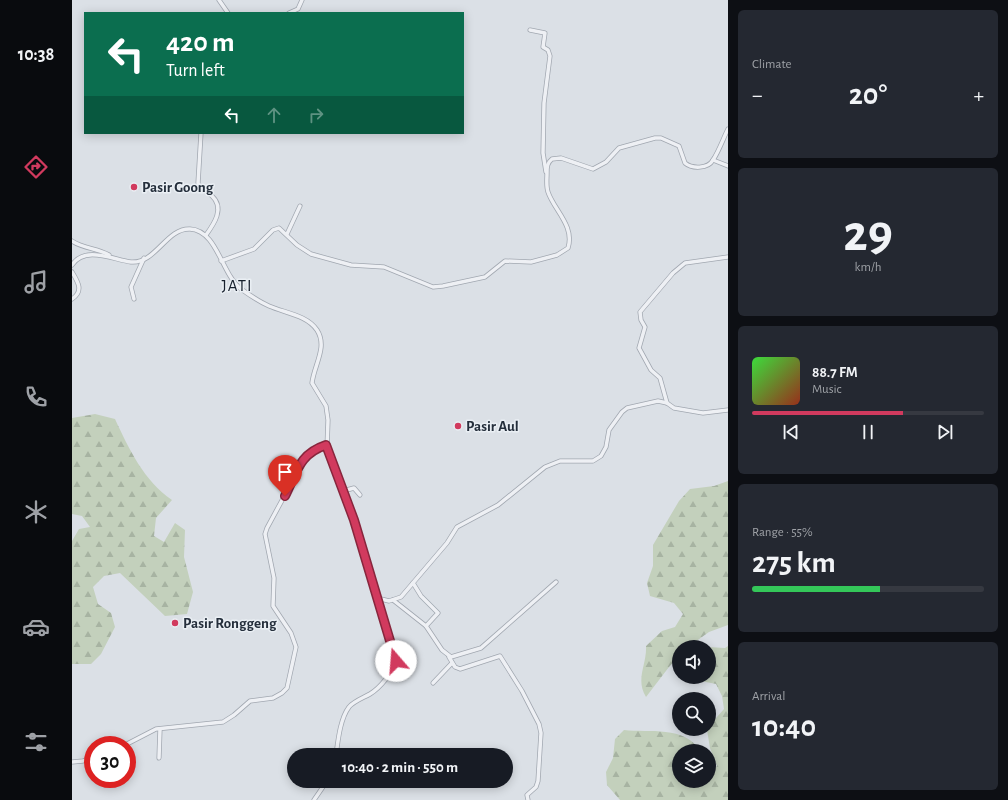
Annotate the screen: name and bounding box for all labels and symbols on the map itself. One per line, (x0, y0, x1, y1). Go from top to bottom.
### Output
place label: Pasir Goong (142, 180, 214, 195)
marker: Pasir Goong (129, 182, 139, 192)
district label: JATI (221, 277, 253, 294)
place label: Pasir Aul (466, 419, 519, 434)
marker: Pasir Aul (453, 421, 463, 431)
pin (268, 455, 302, 496)
place label: Pasir Ronggeng (183, 616, 277, 631)
marker: Pasir Ronggeng (170, 618, 180, 628)
position arrow (375, 640, 417, 682)
speed limit sign: 30 (84, 736, 136, 788)

